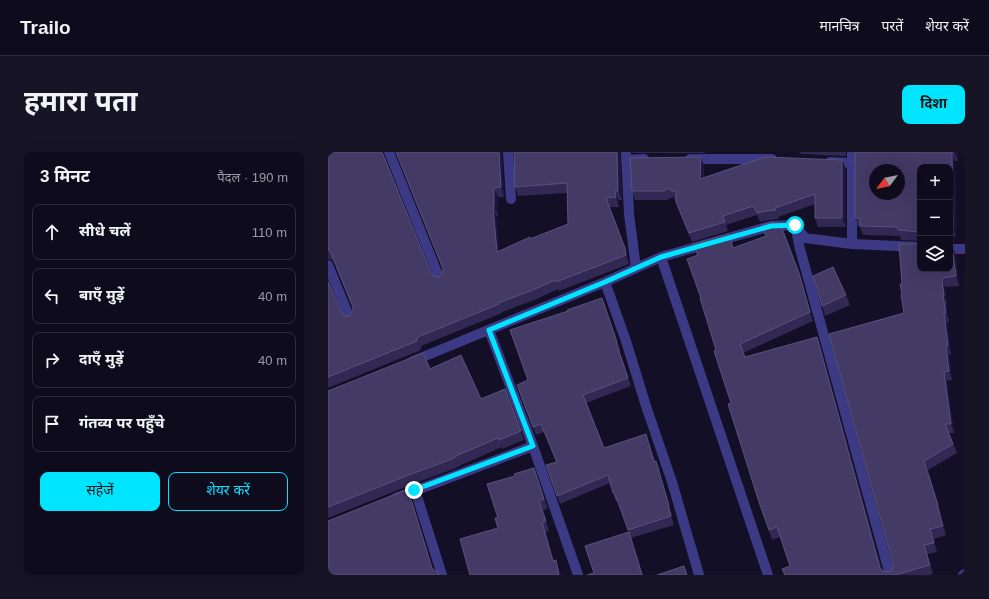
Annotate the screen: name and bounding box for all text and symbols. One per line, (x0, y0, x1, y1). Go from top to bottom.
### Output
text: Trailo (20, 17, 71, 38)
text: मानचित्र (820, 18, 860, 34)
text: परतें (882, 18, 903, 34)
text: शेयर करें (925, 18, 969, 34)
button: दिशा (902, 85, 965, 124)
text: हमारा पता (24, 86, 138, 117)
north arrow (869, 164, 905, 200)
map controls (917, 164, 953, 272)
button: + (917, 164, 953, 200)
text: 3 मिनट (40, 167, 90, 186)
text: पैदल · 190 m (217, 170, 288, 185)
button: − (917, 200, 953, 236)
route start (786, 216, 804, 234)
icon: ahead (41, 221, 63, 243)
text: सीधे चलें (79, 222, 130, 239)
text: 110 m (252, 225, 287, 240)
button: layers (917, 236, 953, 272)
icon: left (41, 285, 63, 307)
text: बाएँ मुड़ें (79, 286, 124, 303)
text: 40 m (258, 289, 287, 304)
icon: right (41, 349, 63, 371)
text: दाएँ मुड़ें (79, 350, 123, 367)
text: 40 m (258, 353, 287, 368)
icon: arrive (41, 413, 63, 435)
text: गंतव्य पर पहुँचे (79, 414, 164, 431)
button: सहेजें (40, 472, 160, 511)
button: शेयर करें (168, 472, 288, 511)
route end (405, 481, 423, 499)

